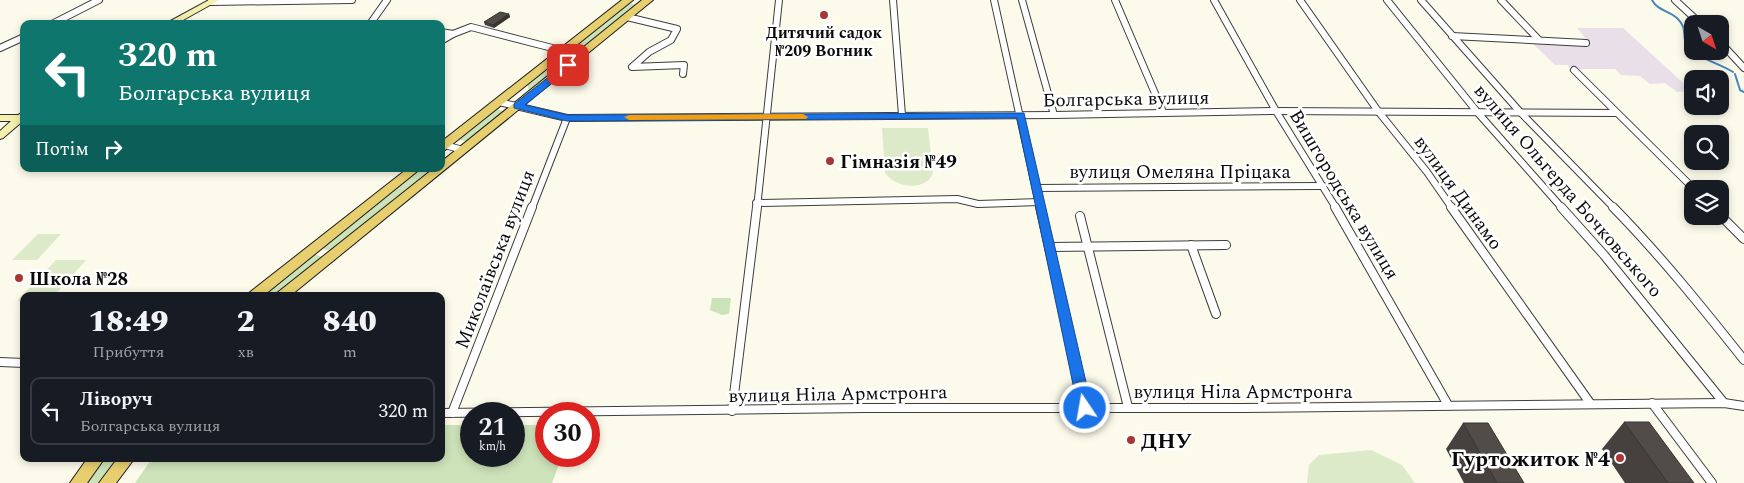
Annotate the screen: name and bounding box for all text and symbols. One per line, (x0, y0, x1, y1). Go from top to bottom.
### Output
marker: Дитячий садок №209 Вогник (818, 9, 830, 21)
north arrow (1684, 15, 1729, 60)
map controls (1684, 15, 1729, 225)
place label: Дитячий садок №209 Вогник (766, 21, 882, 63)
text: 320 m (118, 29, 217, 82)
icon: left (35, 40, 100, 105)
pin (547, 44, 589, 86)
icon: arrive (554, 51, 582, 79)
button: sound (1684, 70, 1729, 115)
text: Болгарська вулиця (118, 77, 311, 110)
street label: вулиця Ольгерда Бочковського (1467, 78, 1669, 304)
street label: Болгарська вулиця (1042, 84, 1210, 115)
street label: Вишгородська вулиця (1281, 104, 1406, 285)
button: search (1684, 125, 1729, 170)
street label: вулиця Динамо (1406, 129, 1509, 256)
text: Потім (35, 135, 89, 164)
icon: right (99, 135, 127, 163)
place label: Гімназія №49 (840, 148, 957, 177)
marker: Гімназія №49 (824, 155, 836, 167)
street label: вулиця Омеляна Пріцака (1069, 158, 1292, 187)
street label: Миколаївська вулиця (448, 166, 543, 353)
button: layers (1684, 180, 1729, 225)
place label: Школа №28 (29, 265, 128, 294)
marker: Школа №28 (13, 272, 25, 284)
text: 18:49 (88, 299, 169, 345)
text: 2 (237, 299, 255, 345)
text: 840 (323, 299, 377, 345)
text: Прибуття (92, 340, 164, 364)
text: хв (238, 340, 254, 364)
text: m (343, 340, 357, 364)
street label: вулиця Ніла Армстронга (728, 378, 949, 411)
street label: вулиця Ніла Армстронга (1133, 378, 1353, 407)
position arrow (1058, 381, 1110, 433)
text: Ліворуч (80, 385, 153, 414)
icon: left (37, 397, 65, 425)
text: 320 m (378, 397, 428, 426)
speed limit sign: 30 (535, 402, 600, 467)
text: 21 (478, 409, 507, 447)
text: Болгарська вулиця (80, 414, 220, 438)
place label: ДНУ (1141, 425, 1193, 458)
marker: ДНУ (1125, 434, 1137, 446)
text: km/h (479, 437, 506, 456)
place label: Гуртожиток №4 (1451, 443, 1611, 476)
marker: Гуртожиток №4 (1614, 452, 1626, 464)

